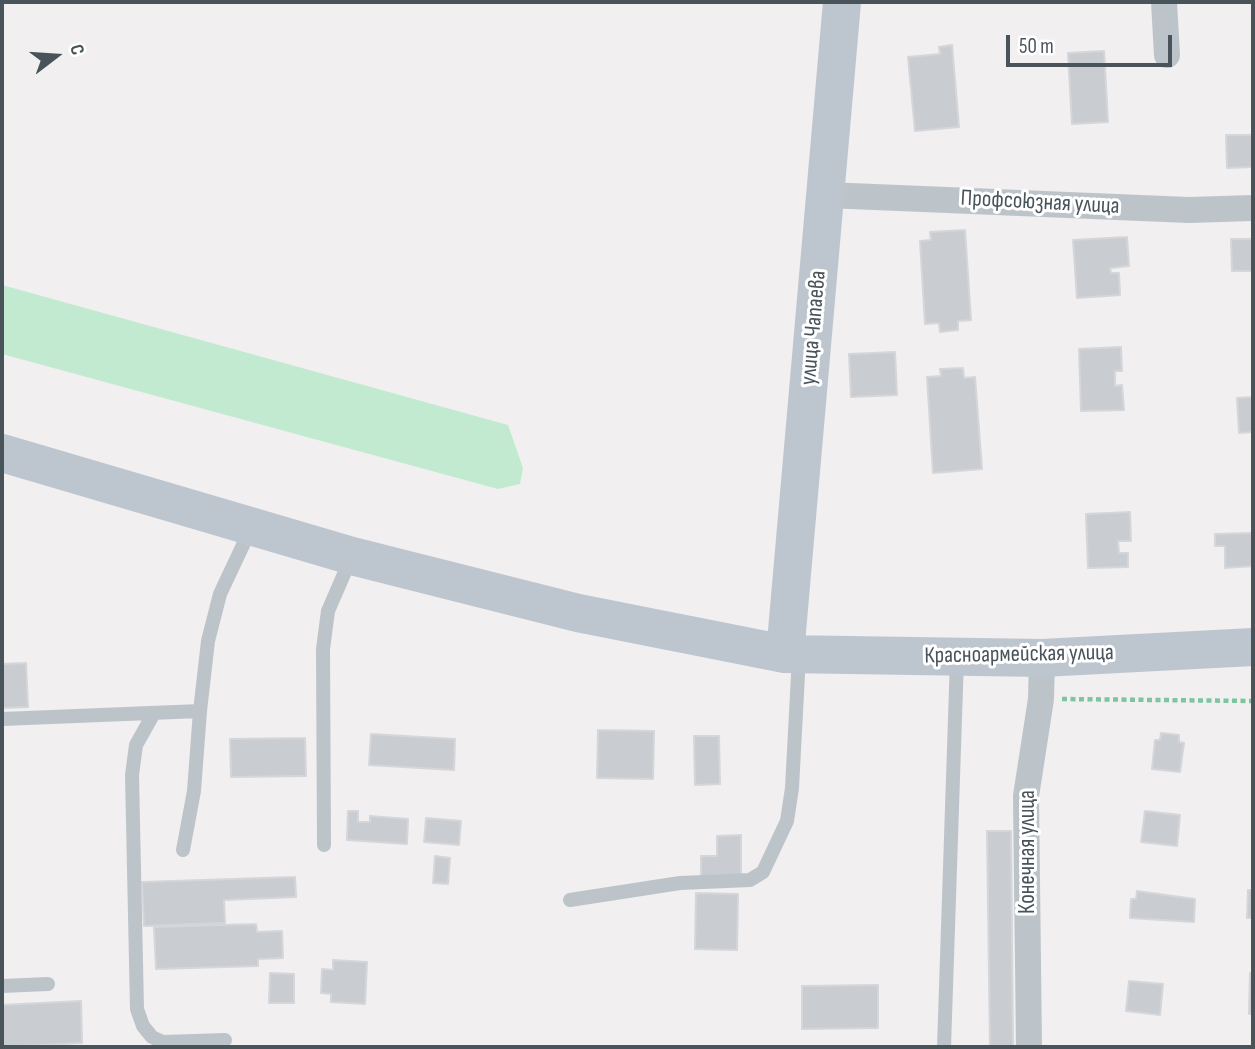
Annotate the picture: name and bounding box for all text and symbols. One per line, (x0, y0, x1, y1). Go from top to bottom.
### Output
north arrow (21, 21, 91, 91)
scale bar (1010, 21, 1176, 65)
text: 50 m (1019, 34, 1054, 59)
text: С (64, 42, 89, 58)
street label: Профсоюзная улица (960, 185, 1120, 221)
street label: улица Чапаева (795, 270, 833, 386)
street label: Красноармейская улица (924, 640, 1114, 670)
street label: Конечная улица (1014, 790, 1042, 914)

